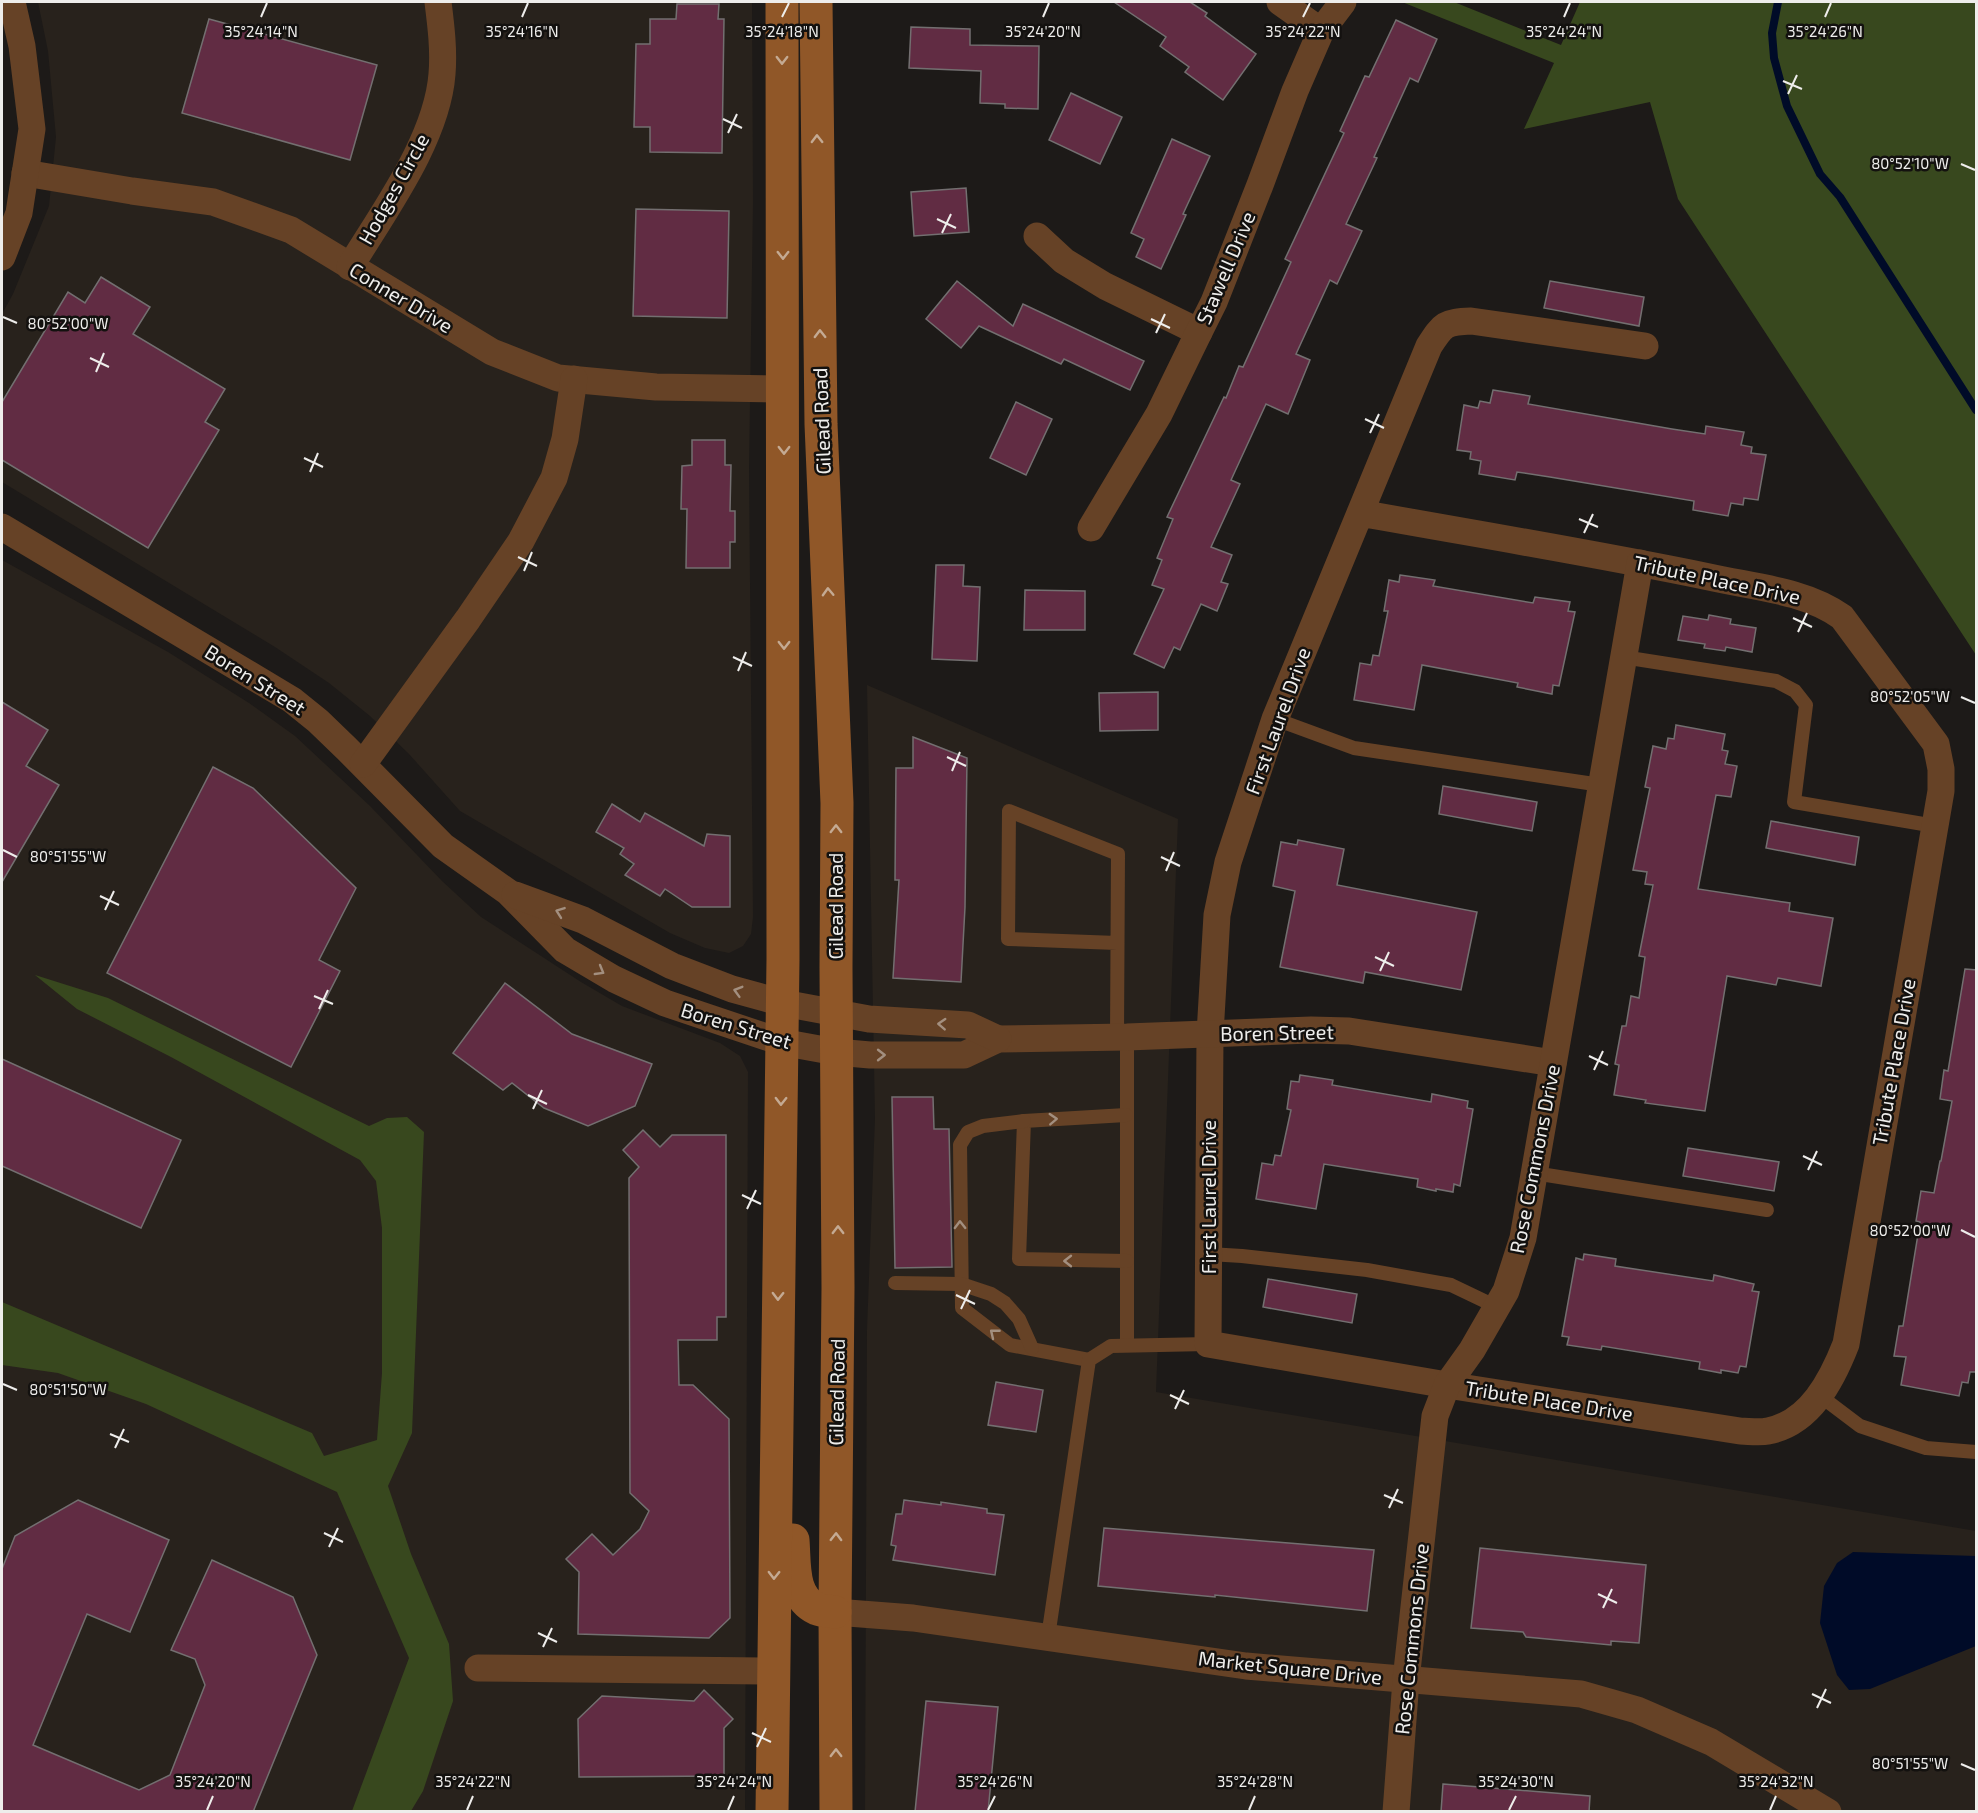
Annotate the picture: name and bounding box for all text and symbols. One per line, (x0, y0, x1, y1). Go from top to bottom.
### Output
text: 35°24'14"N (224, 22, 298, 40)
text: 35°24'16"N (486, 22, 558, 40)
text: 35°24'18"N (745, 22, 819, 40)
text: 35°24'20"N (1005, 22, 1081, 40)
text: 35°24'22"N (1265, 22, 1341, 40)
text: 35°24'24"N (1526, 22, 1602, 40)
text: 35°24'26"N (1787, 22, 1863, 40)
one-way arrow (776, 55, 788, 64)
street label: Hodges Circle (353, 129, 433, 248)
one-way arrow (811, 135, 823, 144)
text: 80°52'10"W (1871, 154, 1949, 172)
street label: Stawell Drive (1191, 208, 1260, 328)
one-way arrow (777, 250, 789, 259)
street label: Conner Drive (345, 257, 458, 337)
text: 80°52'00"W (28, 314, 108, 332)
one-way arrow (814, 330, 826, 339)
street label: Gilead Road (807, 367, 835, 475)
one-way arrow (778, 445, 790, 454)
street label: Tribute Place Drive (1632, 550, 1803, 608)
one-way arrow (822, 588, 835, 597)
street label: Boren Street (201, 639, 311, 720)
one-way arrow (778, 640, 790, 649)
street label: First Laurel Drive (1239, 644, 1315, 797)
text: 80°52'05"W (1870, 687, 1950, 705)
one-way arrow (830, 824, 843, 833)
text: 80°51'55"W (30, 847, 106, 865)
street label: Gilead Road (823, 852, 847, 960)
one-way arrow (556, 907, 567, 919)
one-way arrow (594, 964, 604, 975)
street label: Tribute Place Drive (1866, 976, 1920, 1147)
one-way arrow (733, 986, 744, 998)
street label: Boren Street (678, 997, 795, 1053)
one-way arrow (938, 1018, 947, 1031)
street label: Boren Street (1220, 1019, 1335, 1045)
one-way arrow (876, 1049, 885, 1061)
street label: Rose Commons Drive (1504, 1062, 1564, 1255)
one-way arrow (775, 1096, 787, 1105)
one-way arrow (1048, 1113, 1057, 1126)
street label: First Laurel Drive (1196, 1120, 1220, 1274)
one-way arrow (954, 1221, 967, 1230)
text: 80°52'00"W (1870, 1221, 1950, 1239)
one-way arrow (832, 1225, 844, 1234)
one-way arrow (1064, 1255, 1073, 1267)
one-way arrow (772, 1291, 784, 1300)
one-way arrow (990, 1330, 1001, 1341)
street label: Gilead Road (823, 1338, 849, 1446)
street label: Tribute Place Drive (1464, 1375, 1635, 1425)
text: 80°51'50"W (29, 1380, 107, 1398)
one-way arrow (830, 1533, 842, 1542)
street label: Rose Commons Drive (1389, 1542, 1433, 1736)
one-way arrow (768, 1570, 780, 1579)
street label: Market Square Drive (1197, 1645, 1383, 1689)
one-way arrow (830, 1749, 842, 1758)
text: 80°51'55"W (1872, 1754, 1948, 1772)
text: 35°24'20"N (175, 1772, 251, 1790)
text: 35°24'22"N (435, 1772, 511, 1790)
text: 35°24'24"N (696, 1772, 772, 1790)
text: 35°24'26"N (957, 1772, 1033, 1790)
text: 35°24'28"N (1217, 1772, 1293, 1790)
text: 35°24'30"N (1478, 1772, 1554, 1790)
text: 35°24'32"N (1738, 1772, 1814, 1790)

